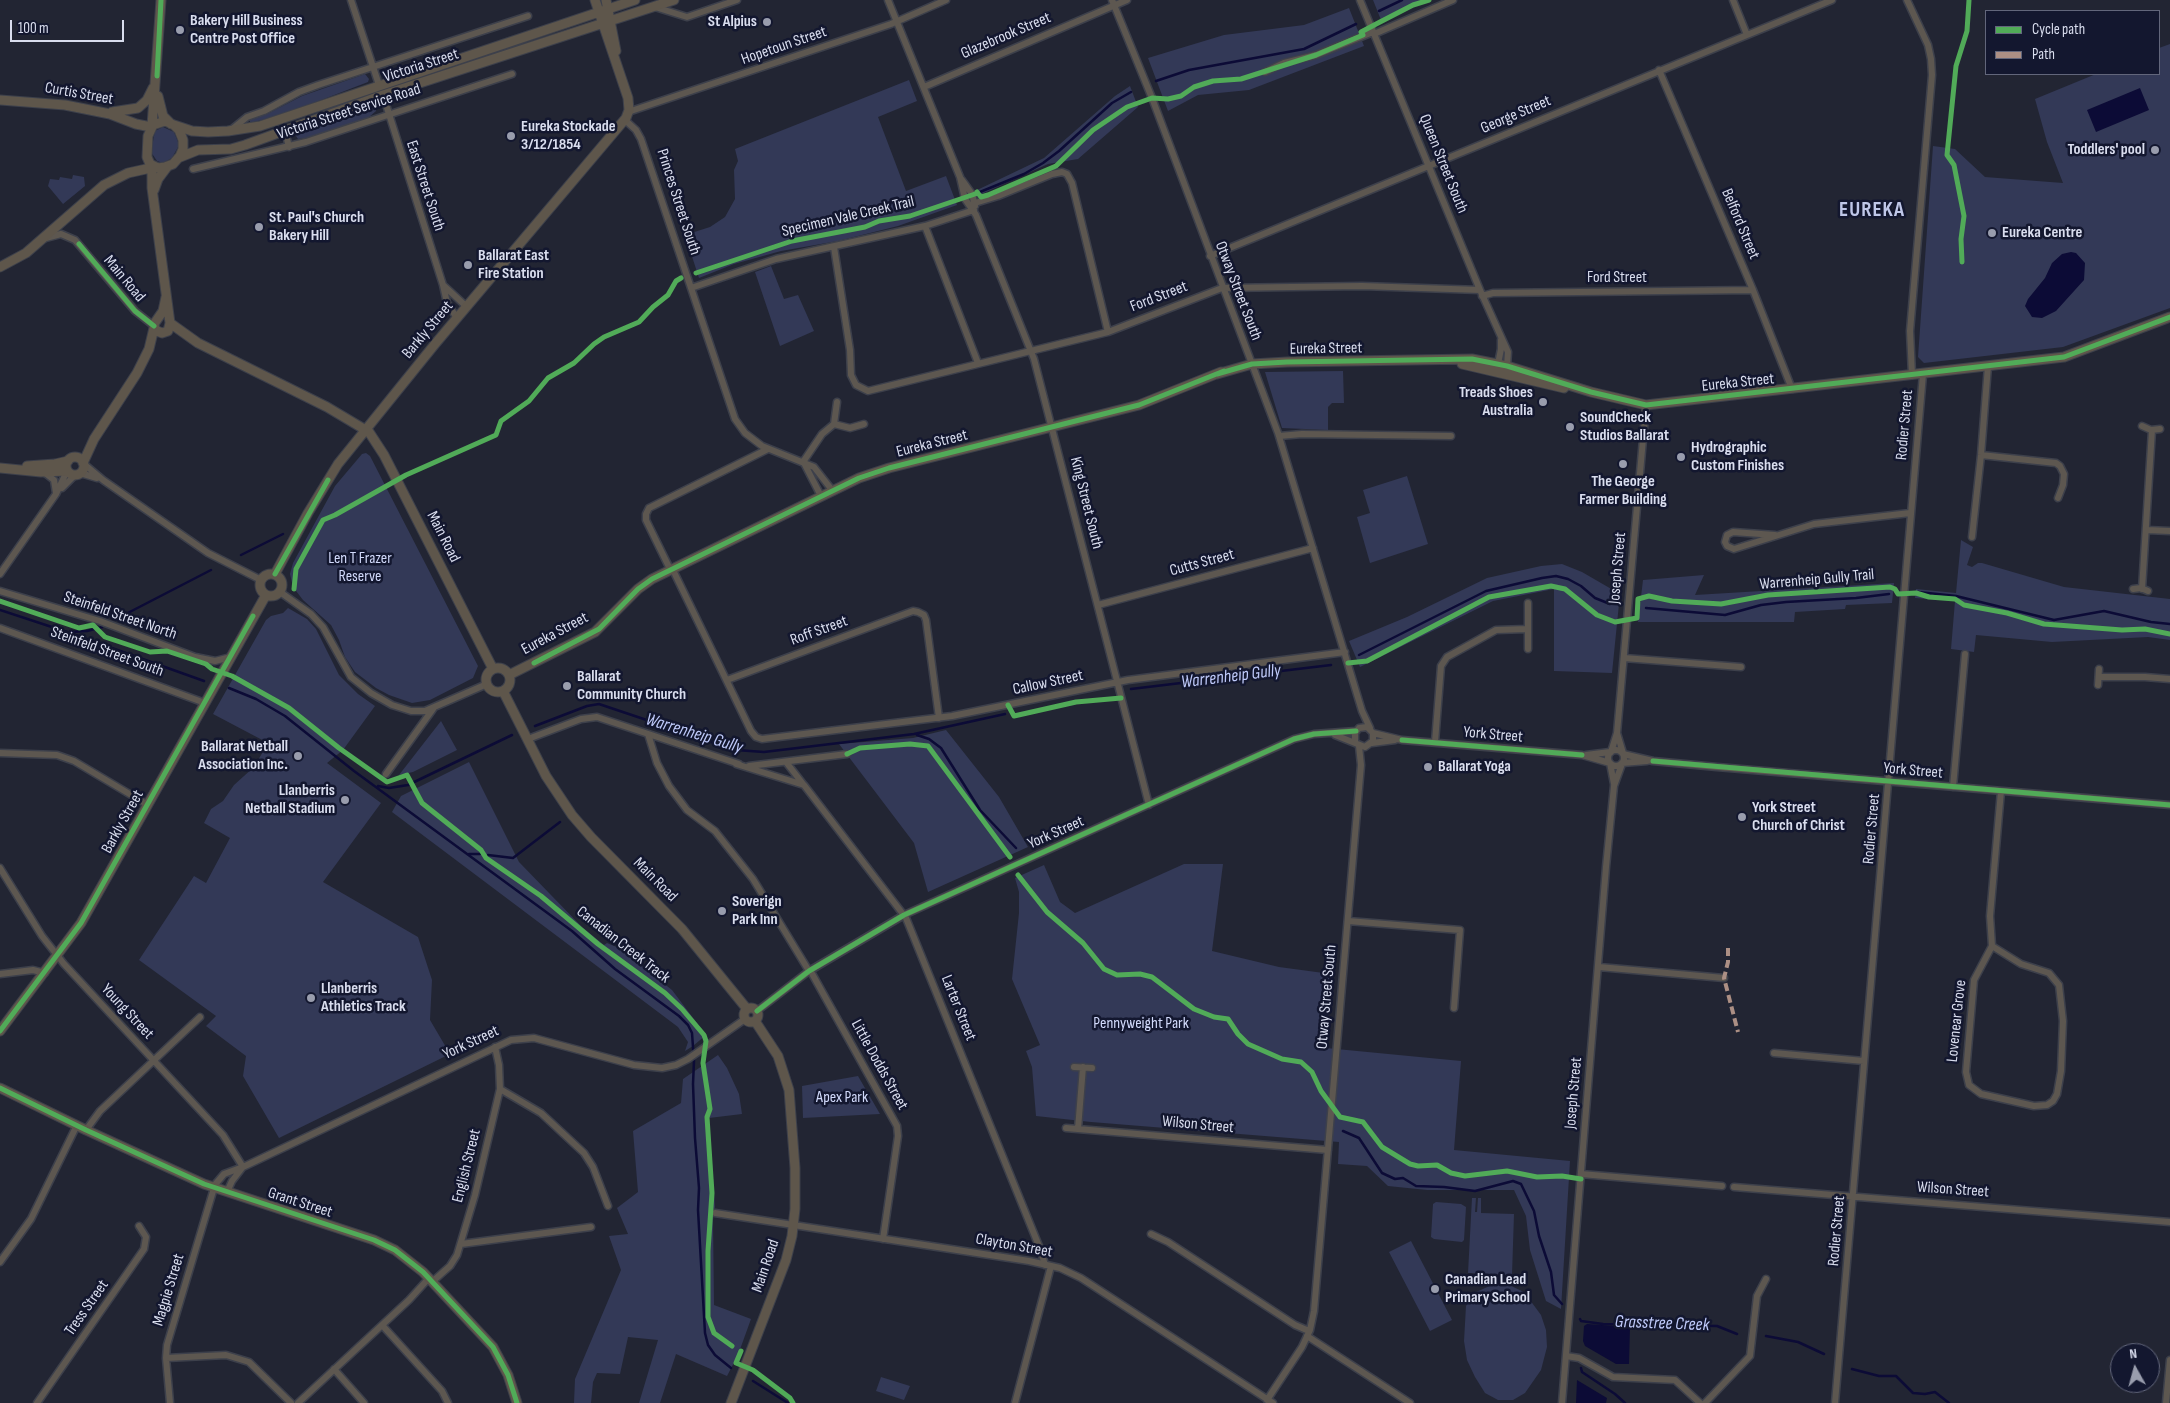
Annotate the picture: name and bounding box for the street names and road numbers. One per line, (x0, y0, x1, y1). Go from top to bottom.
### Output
street label: Glazebrook Street (958, 8, 1054, 64)
street label: Hopetoun Street (739, 22, 829, 70)
street label: Victoria Street (381, 45, 461, 87)
street label: Curtis Street (43, 79, 115, 109)
street label: Victoria Street Service Road (275, 80, 423, 144)
street label: George Street (1478, 92, 1554, 138)
street label: Queen Street South (1414, 112, 1472, 216)
street label: East Street South (401, 138, 449, 234)
street label: Princes Street South (652, 147, 704, 257)
street label: Belford Street (1717, 186, 1763, 262)
street label: Specimen Vale Creek Trail (780, 192, 916, 242)
street label: Otway Street South (1210, 239, 1266, 343)
street label: Main Road (99, 252, 149, 306)
street label: Ford Street (1587, 268, 1647, 288)
street label: Ford Street (1128, 277, 1190, 317)
street label: Barkly Street (398, 297, 458, 363)
street label: Eureka Street (1290, 339, 1362, 359)
street label: Eureka Street (1701, 370, 1775, 396)
street label: Rodier Street (1892, 389, 1918, 461)
street label: Eureka Street (894, 426, 970, 462)
street label: King Street South (1065, 455, 1107, 551)
street label: Main Road (422, 508, 464, 566)
street label: Joseph Street (1605, 531, 1631, 605)
street label: Cutts Street (1168, 545, 1236, 581)
street label: Warrenheip Gully Trail (1759, 565, 1875, 595)
street label: Steinfeld Street North (61, 588, 179, 644)
street label: Eureka Street (518, 608, 592, 660)
street label: Roff Street (788, 612, 850, 650)
street label: Steinfeld Street South (48, 623, 166, 681)
street label: Callow Street (1011, 666, 1085, 700)
street label: York Street (1463, 723, 1523, 747)
street label: York Street (1883, 759, 1943, 783)
street label: Barkly Street (98, 787, 148, 857)
street label: Rodier Street (1859, 793, 1885, 865)
street label: York Street (1025, 812, 1087, 854)
street label: Main Road (629, 854, 681, 906)
street label: Canadian Creek Track (572, 902, 674, 988)
street label: Otway Street South (1313, 944, 1341, 1050)
street label: Larter Street (936, 972, 980, 1044)
street label: Lovenear Grove (1943, 979, 1971, 1063)
street label: Young Street (97, 980, 157, 1044)
street label: Little Dodds Street (846, 1016, 912, 1114)
street label: York Street (440, 1022, 502, 1064)
street label: Joseph Street (1561, 1056, 1587, 1130)
street label: Wilson Street (1161, 1112, 1235, 1138)
street label: English Street (449, 1127, 485, 1205)
street label: Wilson Street (1916, 1178, 1990, 1202)
street label: Grant Street (265, 1184, 335, 1222)
street label: Rodier Street (1824, 1195, 1850, 1267)
street label: Clayton Street (974, 1230, 1054, 1262)
street label: Main Road (748, 1237, 784, 1295)
street label: Magpie Street (149, 1252, 189, 1328)
street label: Tress Street (61, 1276, 113, 1340)

